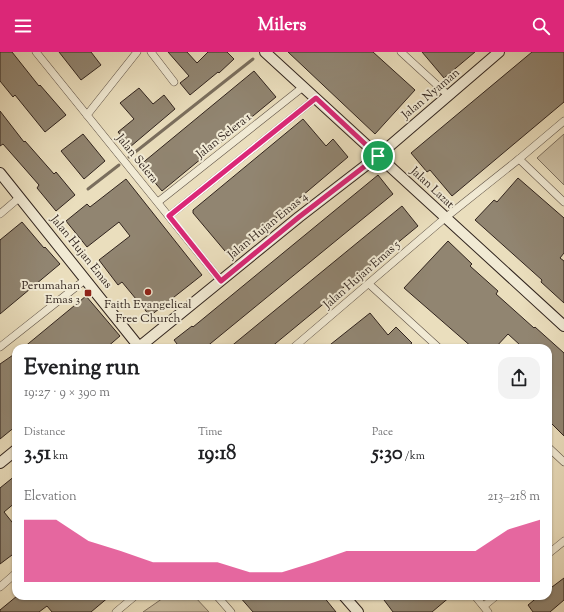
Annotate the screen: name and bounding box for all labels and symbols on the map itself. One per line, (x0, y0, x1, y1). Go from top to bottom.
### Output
street label: Jalan Nyaman (397, 64, 464, 124)
street label: Jalan Selera 1 (192, 109, 255, 164)
street label: Jalan Selera (111, 130, 163, 188)
pin (361, 139, 395, 173)
street label: Jalan Lazat (405, 162, 458, 213)
street label: Jalan Hujan Emas 4 (223, 188, 312, 265)
street label: Jalan Hujan Emas (45, 211, 116, 293)
street label: Jalan Hujan Emas 5 (319, 237, 404, 314)
place label: Perumahan Emas 3 (22, 277, 80, 309)
marker: Faith Evangelical Free Church (143, 287, 153, 297)
marker: Perumahan Emas 3 (83, 288, 93, 298)
place label: Faith Evangelical Free Church (104, 296, 192, 328)

